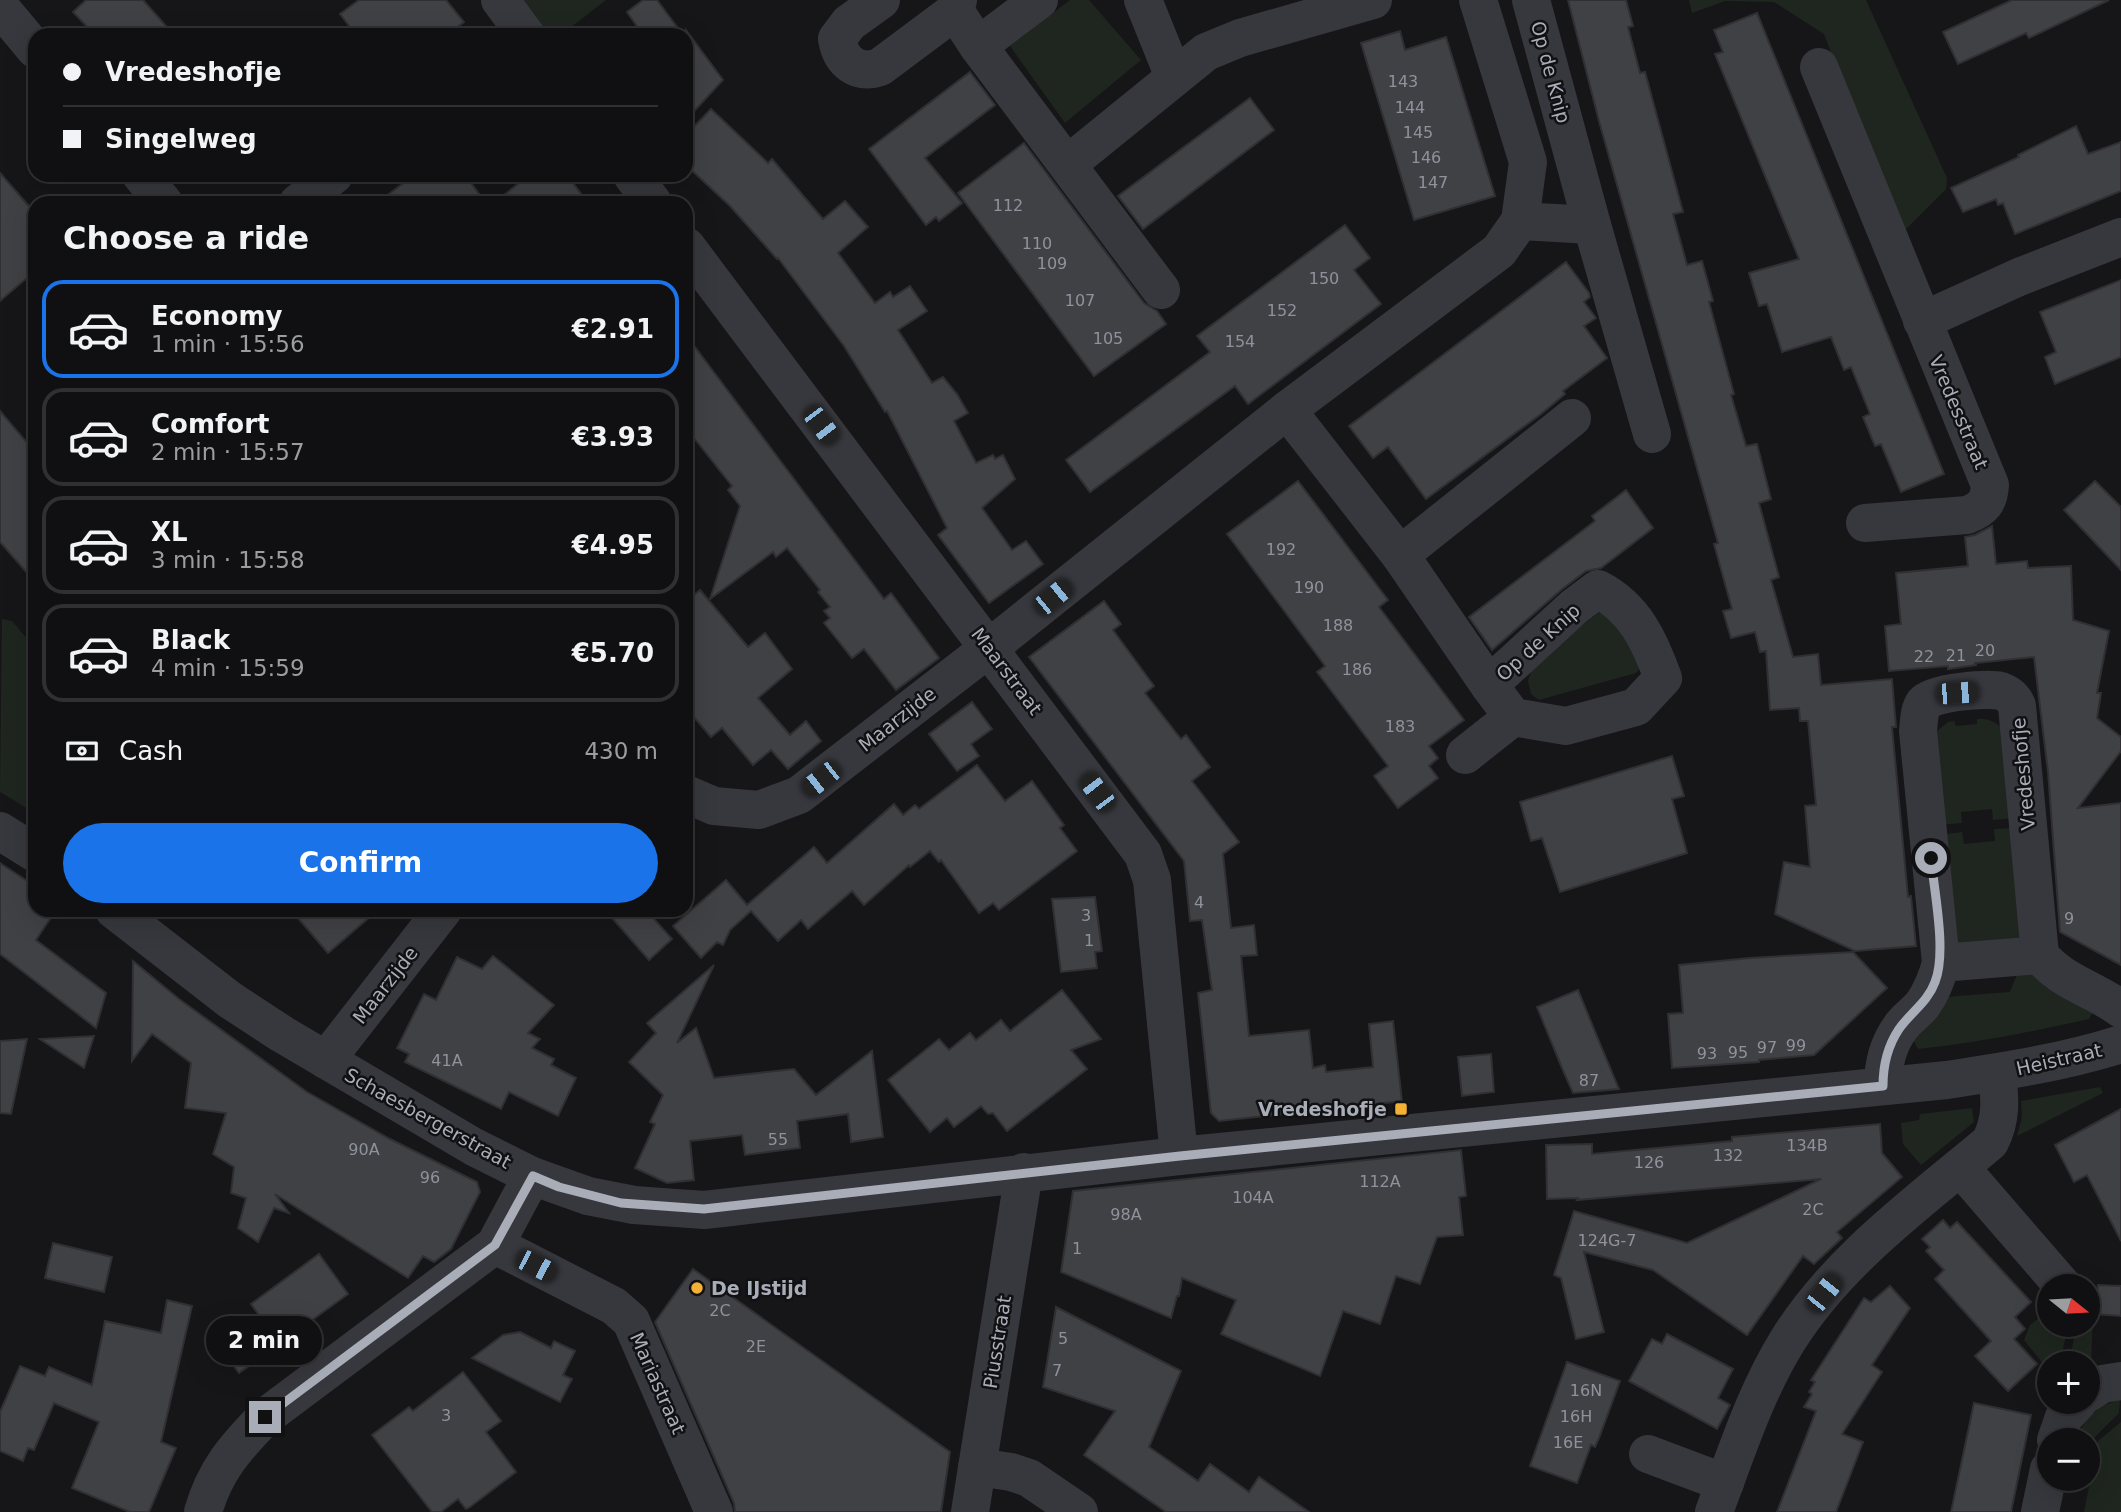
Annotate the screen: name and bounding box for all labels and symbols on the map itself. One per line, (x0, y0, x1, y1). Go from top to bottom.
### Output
street label: Op de Knip (1527, 19, 1575, 125)
house number: 143 (1388, 72, 1418, 91)
house number: 144 (1395, 98, 1425, 117)
house number: 145 (1403, 123, 1433, 142)
house number: 146 (1411, 148, 1441, 167)
house number: 147 (1418, 173, 1448, 192)
house number: 112 (993, 196, 1023, 215)
house number: 110 (1022, 234, 1052, 253)
house number: 109 (1037, 254, 1067, 273)
house number: 150 (1309, 269, 1339, 288)
house number: 107 (1065, 291, 1095, 310)
house number: 152 (1267, 301, 1297, 320)
house number: 105 (1093, 329, 1123, 348)
house number: 154 (1225, 332, 1255, 351)
street label: Vredesstraat (1925, 352, 1993, 472)
car (800, 402, 843, 448)
house number: 192 (1266, 540, 1296, 559)
car (1031, 576, 1076, 618)
house number: 190 (1294, 578, 1324, 597)
street label: Op de Knip (1492, 599, 1584, 685)
house number: 188 (1323, 616, 1353, 635)
street label: Maarstraat (967, 623, 1047, 719)
house number: 20 (1975, 641, 1995, 660)
house number: 21 (1946, 646, 1966, 665)
house number: 22 (1914, 647, 1934, 666)
house number: 186 (1342, 660, 1372, 679)
car (1936, 681, 1979, 705)
street label: Maarzijde (854, 682, 940, 756)
house number: 183 (1385, 717, 1415, 736)
street label: Vredeshofje (2007, 717, 2039, 831)
car (798, 758, 845, 800)
car (1076, 769, 1119, 815)
route start (1915, 842, 1947, 874)
house number: 4 (1194, 893, 1204, 912)
house number: 3 (1081, 906, 1091, 925)
house number: 9 (2064, 909, 2074, 928)
house number: 1 (1084, 931, 1094, 950)
street label: Maarzijde (348, 942, 422, 1028)
house number: 99 (1786, 1036, 1806, 1055)
house number: 97 (1757, 1038, 1777, 1057)
street label: Heistraat (2014, 1038, 2104, 1080)
house number: 95 (1728, 1043, 1748, 1062)
house number: 93 (1697, 1044, 1717, 1063)
house number: 41A (431, 1051, 463, 1070)
street label: Schaesbergerstraat (341, 1063, 515, 1173)
house number: 87 (1579, 1071, 1599, 1090)
place label: Vredeshofje (1258, 1098, 1387, 1120)
marker: Vredeshofje (1393, 1101, 1409, 1117)
house number: 55 (768, 1130, 788, 1149)
house number: 134B (1786, 1136, 1828, 1155)
house number: 90A (348, 1140, 380, 1159)
house number: 132 (1713, 1146, 1743, 1165)
house number: 126 (1634, 1153, 1664, 1172)
house number: 96 (420, 1168, 440, 1187)
house number: 112A (1359, 1172, 1401, 1191)
house number: 104A (1232, 1188, 1274, 1207)
house number: 2C (1802, 1200, 1824, 1219)
house number: 98A (1110, 1205, 1142, 1224)
house number: 124G-7 (1578, 1231, 1636, 1250)
house number: 1 (1072, 1239, 1082, 1258)
car (513, 1247, 560, 1285)
car (1803, 1270, 1846, 1316)
north arrow (2037, 1274, 2100, 1337)
place label: De IJstijd (711, 1277, 807, 1299)
marker: De IJstijd (689, 1280, 705, 1296)
street label: Piusstraat (979, 1294, 1015, 1390)
house number: 2C (709, 1301, 731, 1320)
callout: 2 min (207, 1316, 323, 1364)
street label: Mariastraat (626, 1329, 690, 1437)
house number: 5 (1058, 1329, 1068, 1348)
house number: 2E (746, 1337, 766, 1356)
house number: 7 (1052, 1361, 1062, 1380)
house number: 16N (1570, 1381, 1602, 1400)
route end (249, 1401, 281, 1433)
house number: 3 (441, 1406, 451, 1425)
house number: 16H (1560, 1407, 1592, 1426)
house number: 16E (1553, 1433, 1583, 1452)

